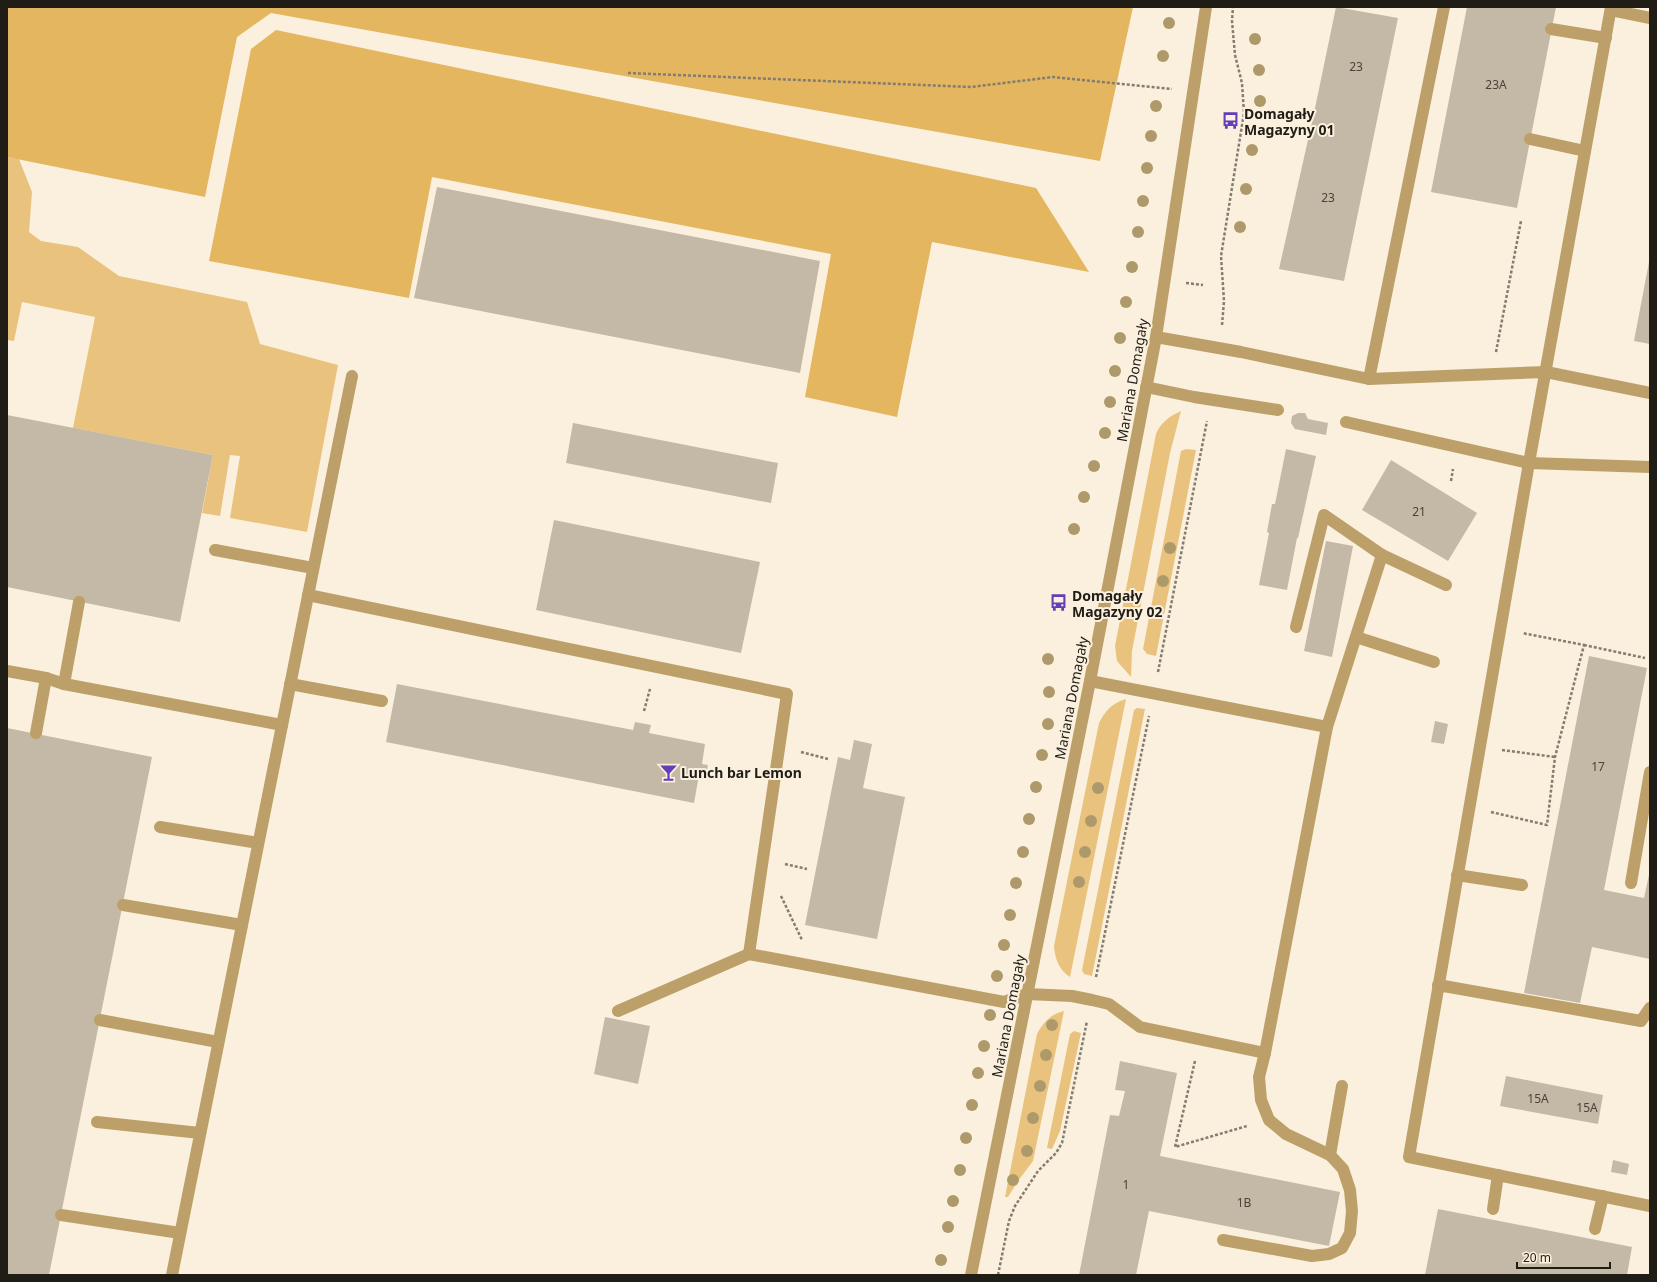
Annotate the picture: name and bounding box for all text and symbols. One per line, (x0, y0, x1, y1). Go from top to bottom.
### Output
house number: 23 (1349, 58, 1363, 75)
house number: 23A (1485, 76, 1507, 93)
place label: Domagały Magazyny 01 (1244, 104, 1334, 139)
bus stop icon: Domagały Magazyny 01 (1221, 111, 1241, 131)
house number: 23 (1321, 189, 1335, 206)
street label: Mariana Domagały (1112, 316, 1152, 443)
house number: 21 (1412, 503, 1426, 520)
place label: Domagały Magazyny 02 (1072, 586, 1162, 621)
bus stop icon: Domagały Magazyny 02 (1049, 593, 1069, 613)
street label: Mariana Domagały (1050, 634, 1092, 761)
house number: 17 (1591, 758, 1605, 775)
bar icon: Lunch bar Lemon (658, 762, 678, 782)
place label: Lunch bar Lemon (681, 763, 802, 782)
street label: Mariana Domagały (987, 952, 1029, 1079)
house number: 15A (1527, 1090, 1549, 1107)
house number: 15A (1576, 1099, 1598, 1116)
house number: 1 (1123, 1176, 1129, 1193)
house number: 1B (1237, 1194, 1252, 1211)
scale bar (1517, 1244, 1610, 1270)
text: 20 m (1523, 1249, 1551, 1266)

